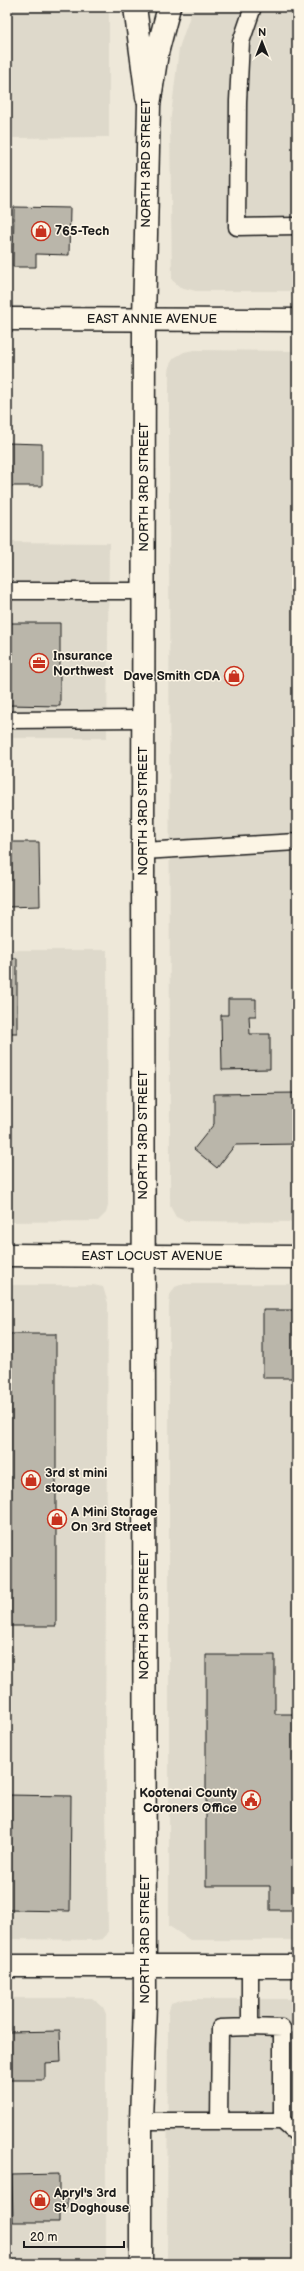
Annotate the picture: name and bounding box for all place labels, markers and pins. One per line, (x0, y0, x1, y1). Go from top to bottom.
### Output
shop icon: 765-Tech (30, 220, 52, 242)
place label: 765-Tech (55, 223, 109, 239)
place label: Insurance Northwest (53, 648, 114, 679)
office icon: Insurance Northwest (28, 652, 50, 674)
shop icon: Dave Smith CDA (223, 665, 245, 687)
place label: Dave Smith CDA (123, 668, 220, 684)
place label: 3rd st mini storage (45, 1465, 108, 1496)
shop icon: 3rd st mini storage (20, 1469, 42, 1491)
place label: A Mini Storage On 3rd Street (70, 1504, 158, 1535)
shop icon: A Mini Storage On 3rd Street (46, 1508, 68, 1530)
place label: Kootenai County Coroners Office (139, 1785, 238, 1816)
public building icon: Kootenai County Coroners Office (240, 1789, 262, 1811)
place label: Apryl's 3rd St Doghouse (53, 2185, 130, 2216)
shop icon: Apryl's 3rd St Doghouse (29, 2189, 51, 2211)

